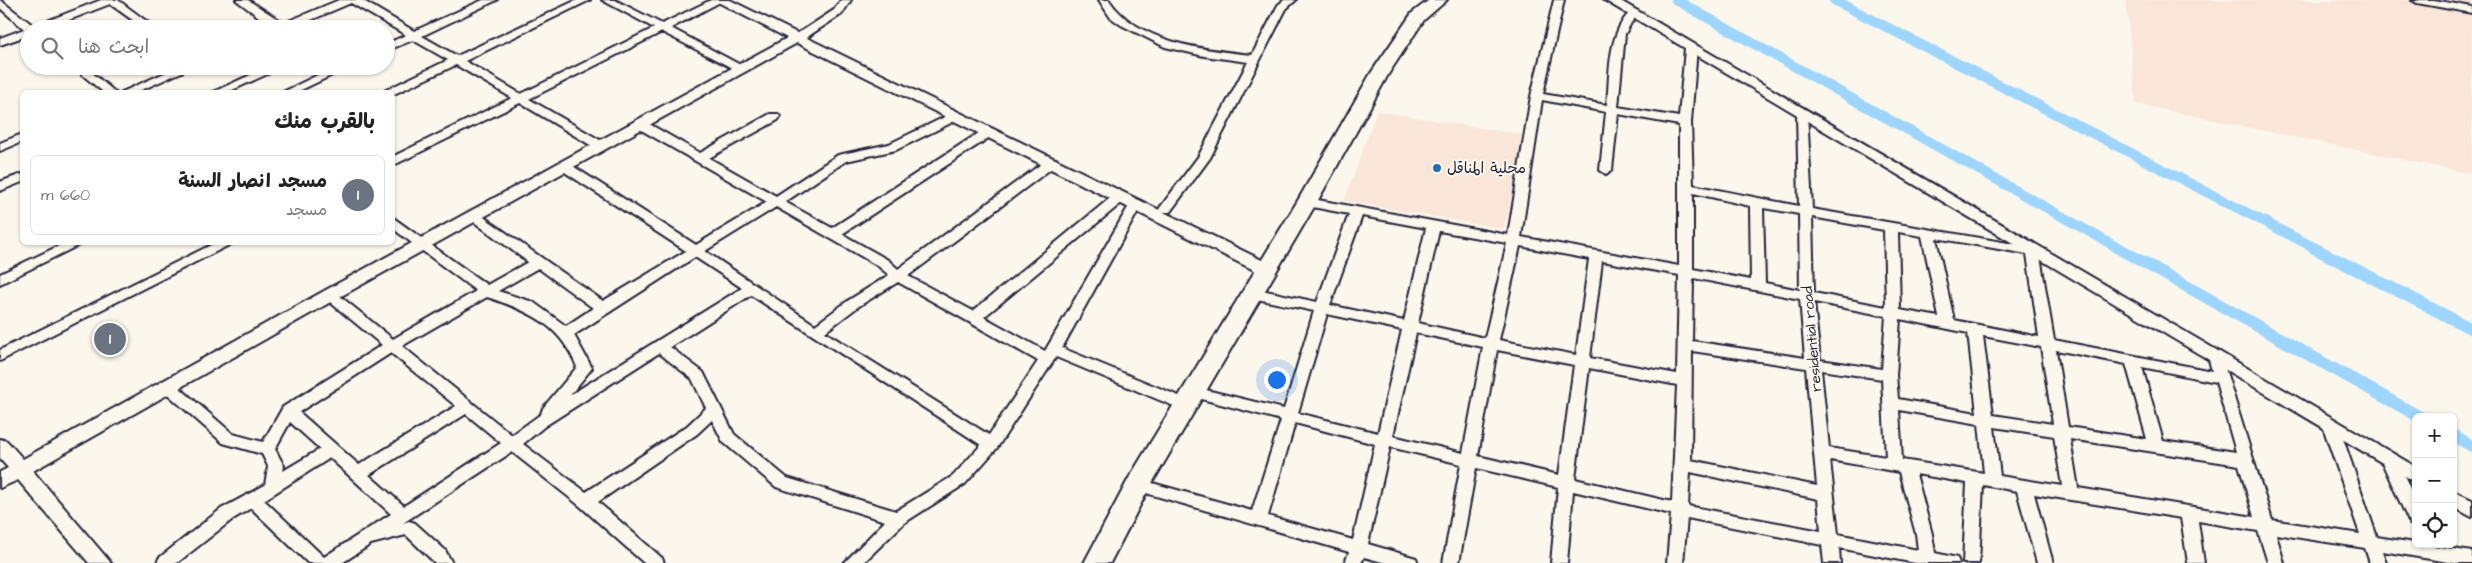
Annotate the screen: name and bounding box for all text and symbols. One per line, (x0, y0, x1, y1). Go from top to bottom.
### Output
search box (20, 20, 395, 75)
icon: search (38, 34, 66, 62)
text: ابحث هنا (78, 34, 149, 61)
text: بالقرب منك (274, 107, 375, 136)
place label: محلية المناقل (1447, 158, 1526, 179)
marker: محلية المناقل (1431, 162, 1443, 174)
text: مسجد انصار السنة (178, 168, 327, 195)
text: 660 m (41, 184, 90, 206)
text: 1 (357, 184, 359, 206)
text: مسجد (286, 199, 327, 221)
street label: residential road (1797, 285, 1827, 393)
pin: 1 (94, 320, 126, 358)
your location (1264, 367, 1290, 393)
map controls (2412, 413, 2457, 548)
button: + (2412, 413, 2457, 458)
button: − (2412, 458, 2457, 503)
button: locate (2412, 503, 2457, 548)

